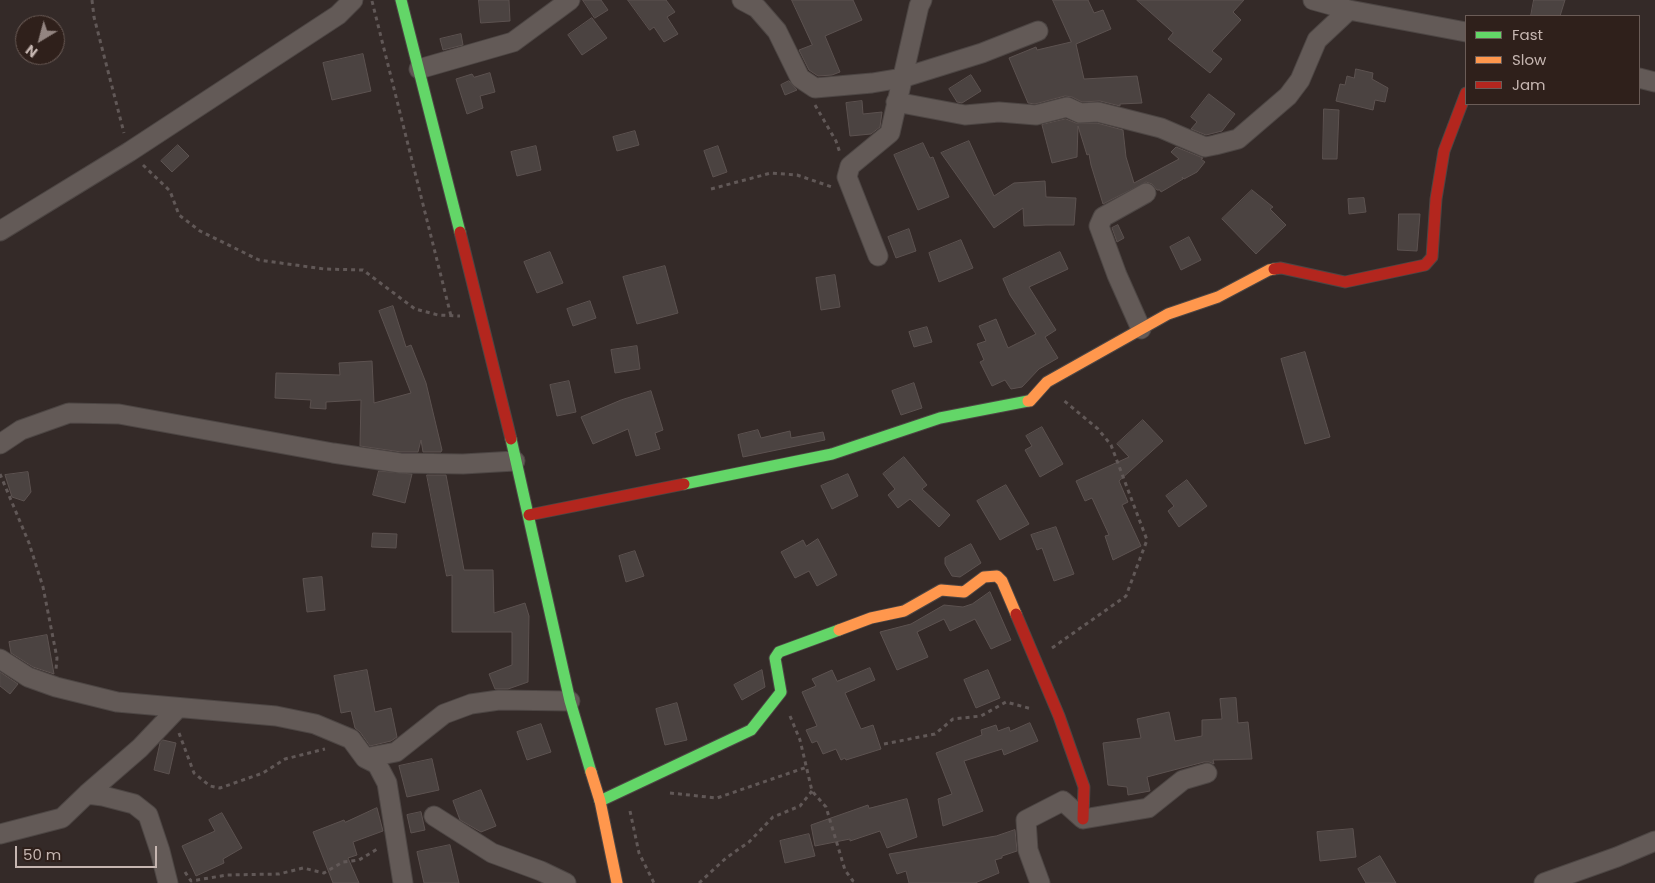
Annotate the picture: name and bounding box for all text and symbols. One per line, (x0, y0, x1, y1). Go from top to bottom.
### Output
north arrow (15, 15, 65, 65)
legend (1465, 15, 1640, 105)
text: Fast (1512, 24, 1543, 45)
text: N (21, 40, 42, 62)
text: Slow (1512, 49, 1546, 70)
text: Jam (1512, 74, 1546, 95)
scale bar (18, 836, 160, 868)
text: 50 m (23, 844, 61, 865)

